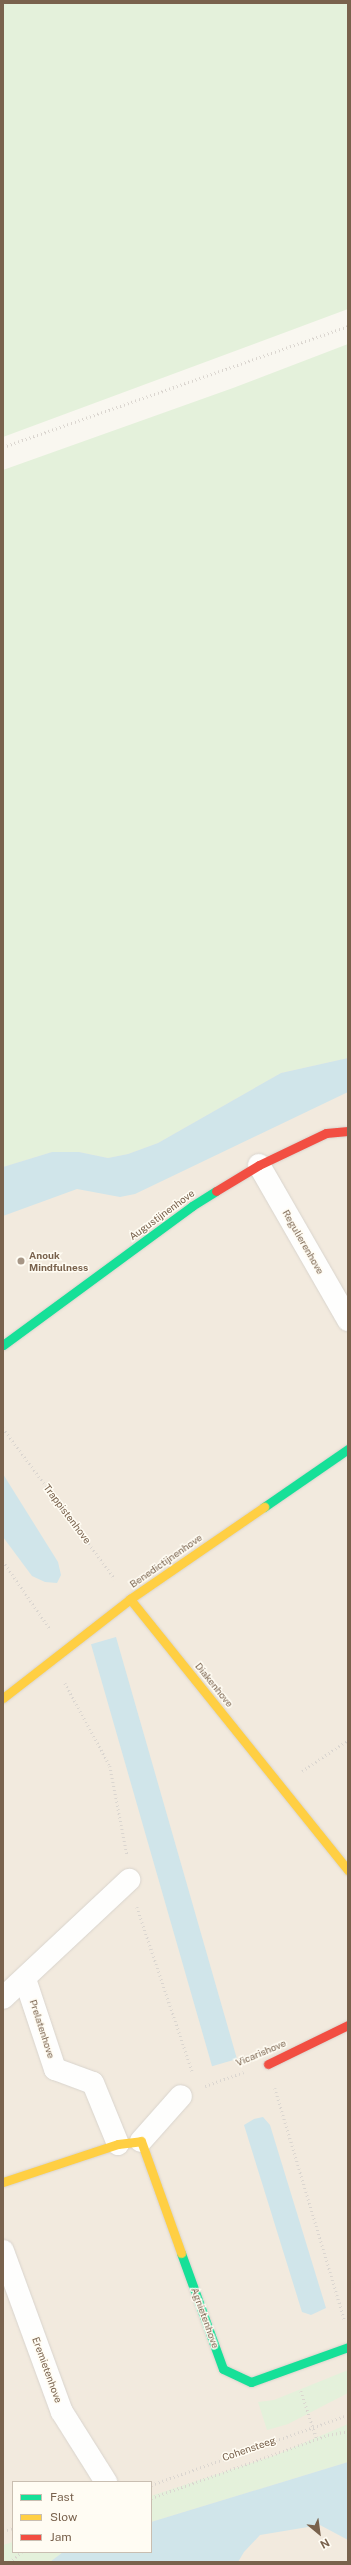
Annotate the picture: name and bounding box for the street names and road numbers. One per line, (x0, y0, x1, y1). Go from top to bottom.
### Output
street label: Augustijnenhove (127, 1187, 197, 1243)
street label: Regulierenhove (280, 1208, 326, 1276)
street label: Trappistenhove (41, 1482, 93, 1546)
street label: Benedictijnenhove (127, 1531, 205, 1591)
street label: Diakenhove (192, 1660, 236, 1710)
street label: Prelatenhove (27, 1998, 57, 2060)
street label: Vicarishove (234, 2037, 288, 2069)
street label: Agnietenhove (188, 2286, 222, 2350)
street label: Eremietenhove (30, 2335, 64, 2405)
street label: Cohensteeg (221, 2434, 277, 2464)

